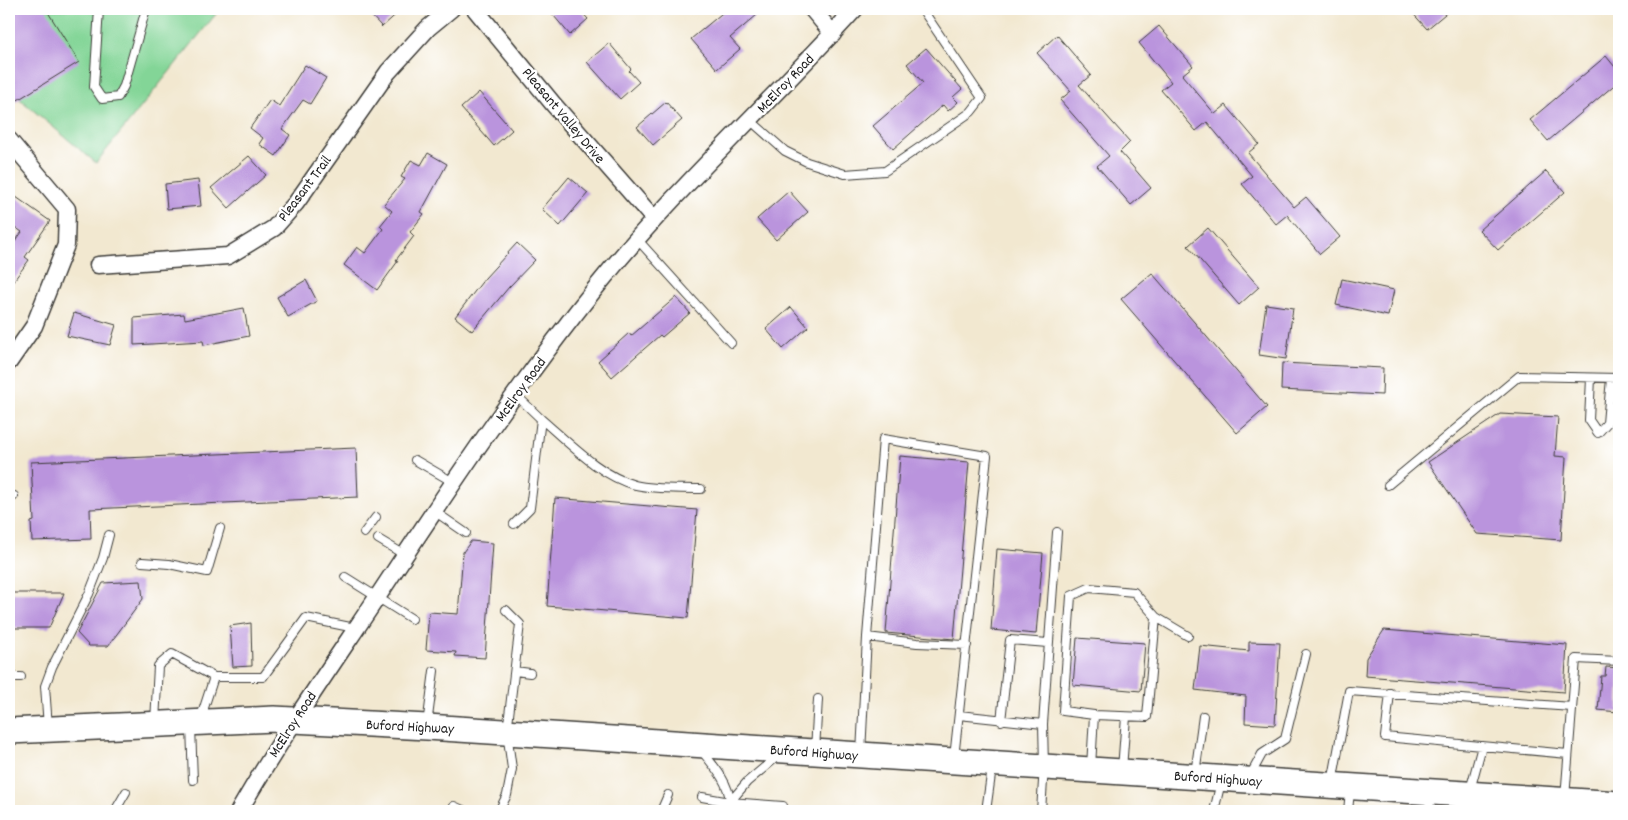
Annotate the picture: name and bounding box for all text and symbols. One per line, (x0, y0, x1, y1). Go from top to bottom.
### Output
street label: McElroy Road (752, 50, 820, 119)
street label: Pleasant Valley Drive (516, 63, 610, 169)
street label: Pleasant Trail (273, 151, 338, 227)
street label: McElroy Road (491, 353, 553, 427)
street label: McElroy Road (264, 688, 323, 763)
street label: Buford Highway (365, 715, 455, 741)
street label: Buford Highway (769, 740, 860, 768)
street label: Buford Highway (1173, 766, 1264, 794)

